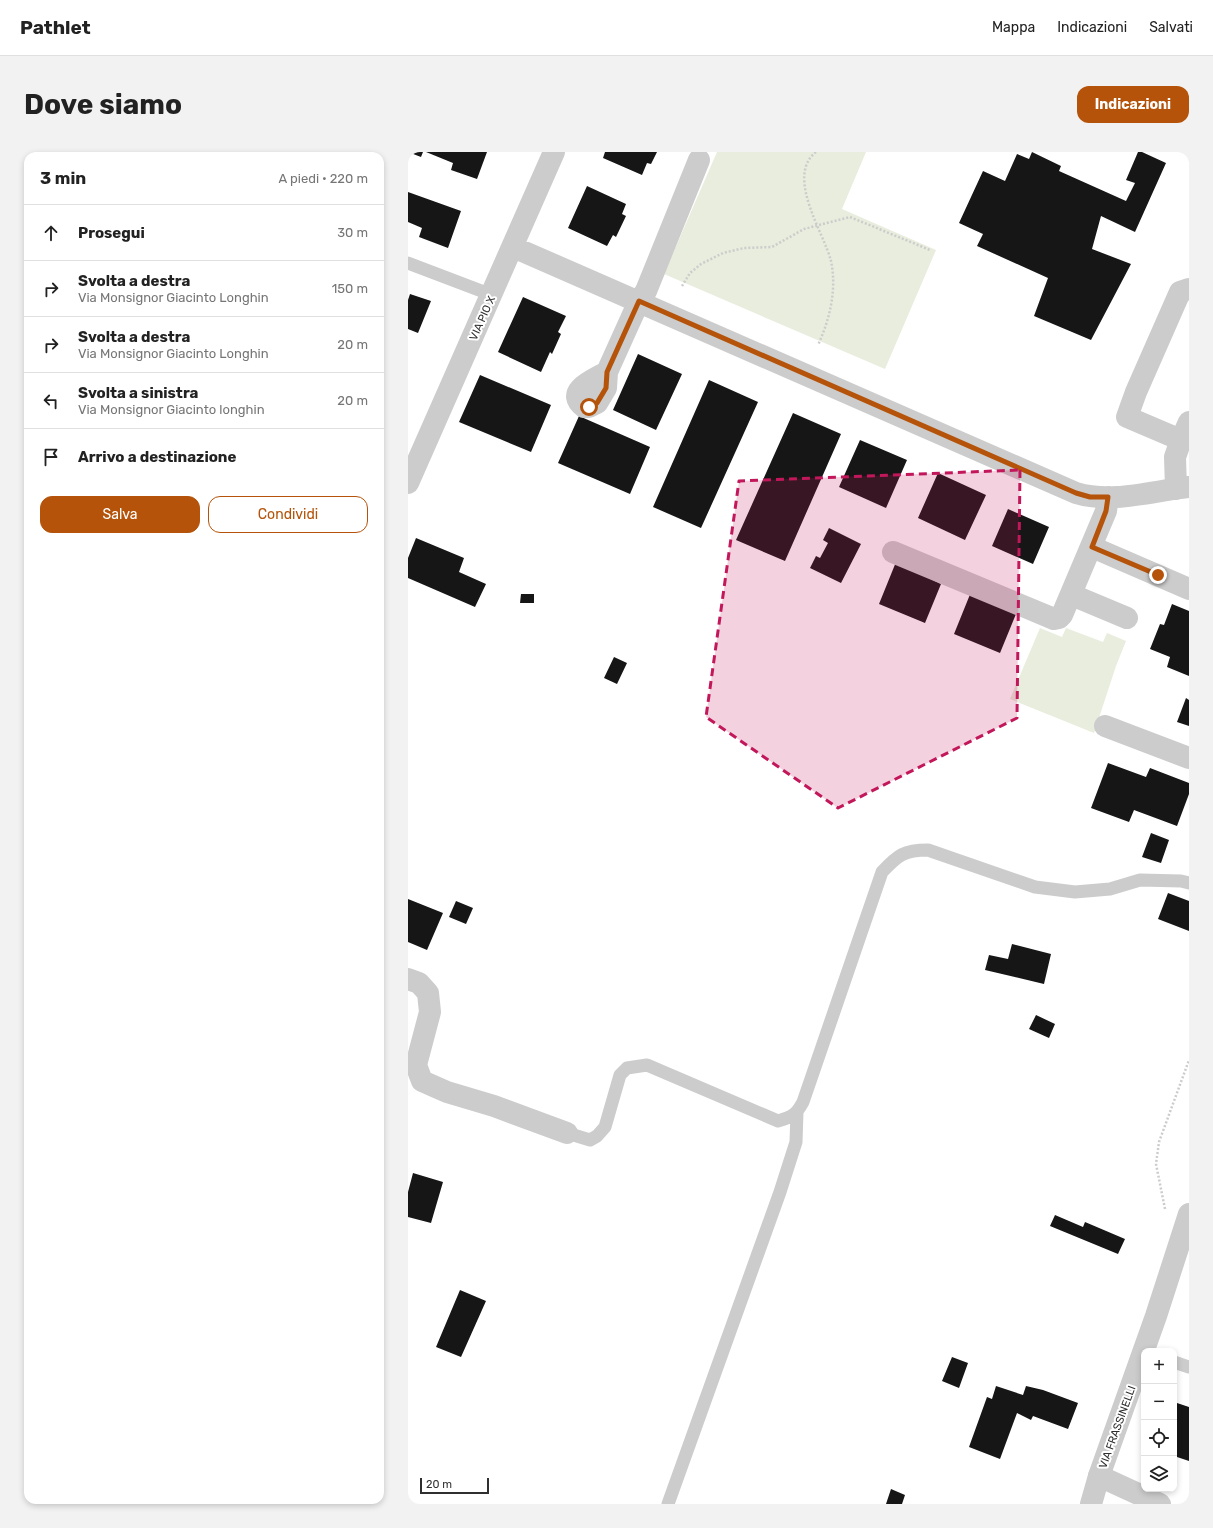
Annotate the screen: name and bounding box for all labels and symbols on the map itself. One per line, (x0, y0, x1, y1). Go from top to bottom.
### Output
street label: VIA PIO X (467, 294, 498, 342)
route start (580, 398, 598, 416)
route end (1149, 566, 1167, 584)
street label: VIA FRASSINELLI (1096, 1384, 1139, 1470)
scale bar (420, 1476, 489, 1495)

